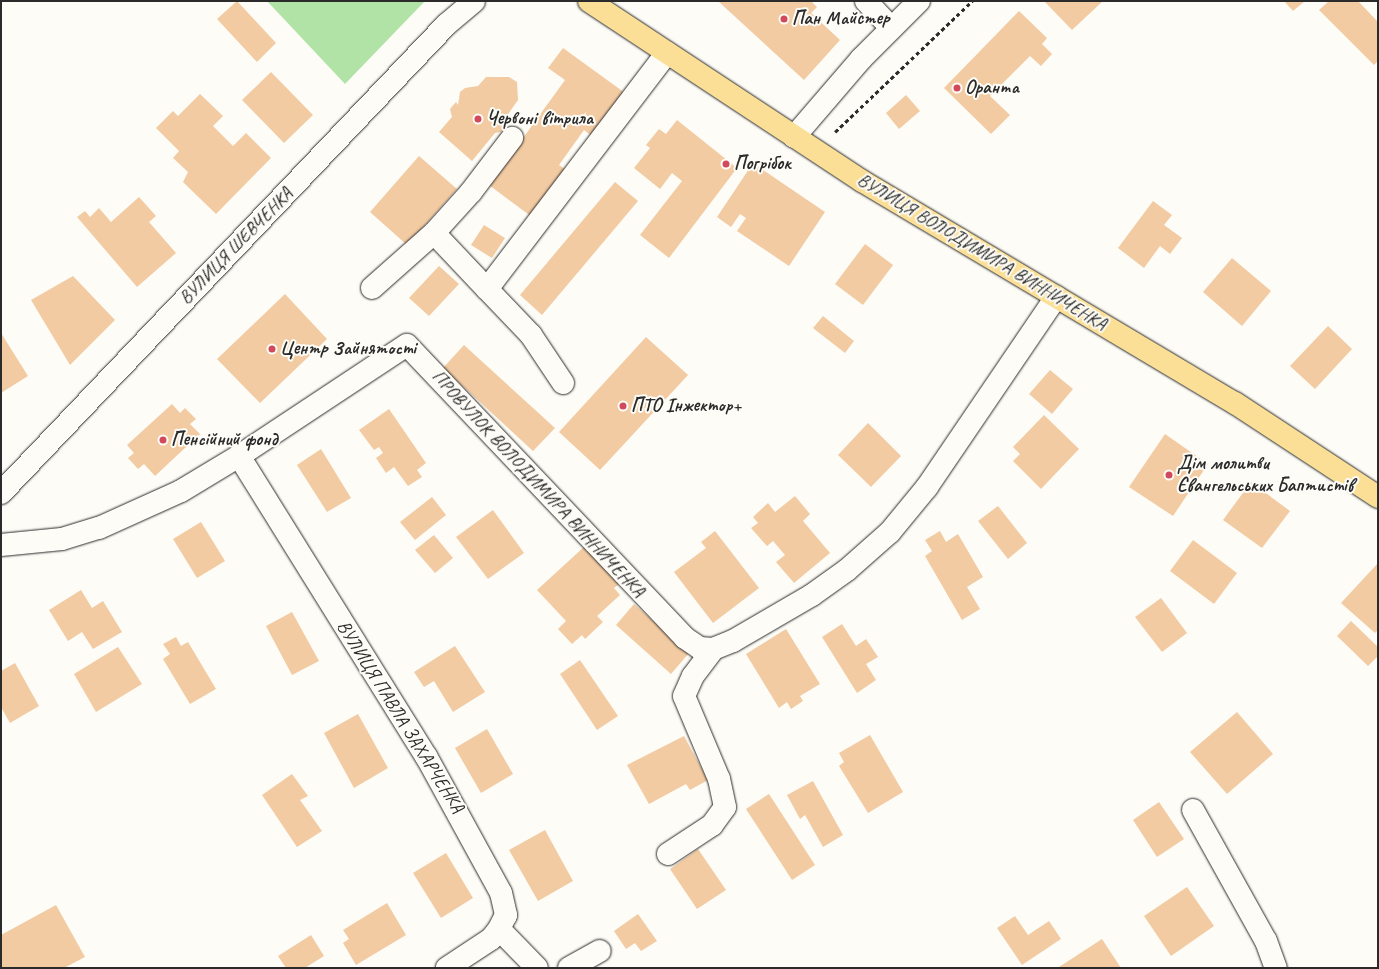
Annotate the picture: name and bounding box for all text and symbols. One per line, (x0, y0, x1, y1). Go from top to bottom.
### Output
place label: Пан Майстер (792, 8, 889, 30)
marker: Пан Майстер (779, 14, 789, 24)
place label: Оранта (965, 77, 1019, 99)
marker: Оранта (952, 83, 962, 93)
place label: Червоні вітрила (486, 108, 593, 130)
marker: Червоні вітрила (473, 114, 483, 124)
place label: Погрібок (734, 153, 791, 175)
marker: Погрібок (721, 159, 731, 169)
street label: ВУЛИЦЯ ВОЛОДИМИРА ВИННИЧЕНКА (853, 168, 1111, 336)
street label: ВУЛИЦЯ ШЕВЧЕНКА (174, 183, 298, 309)
place label: Центр Зайнятості (280, 338, 417, 360)
marker: Центр Зайнятості (267, 344, 277, 354)
street label: ПРОВУЛОК ВОЛОДИМИРА ВИННИЧЕНКА (426, 365, 650, 603)
place label: ПТО Інжектор+ (631, 395, 741, 417)
marker: ПТО Інжектор+ (618, 401, 628, 411)
place label: Пенсійний фонд (171, 429, 278, 451)
marker: Пенсійний фонд (158, 435, 168, 445)
place label: Дім молитви Євангельських Баптистів (1177, 453, 1354, 497)
marker: Дім молитви Євангельських Баптистів (1164, 470, 1174, 480)
street label: ВУЛИЦЯ ПАВЛА ЗАХАРЧЕНКА (331, 616, 469, 818)

